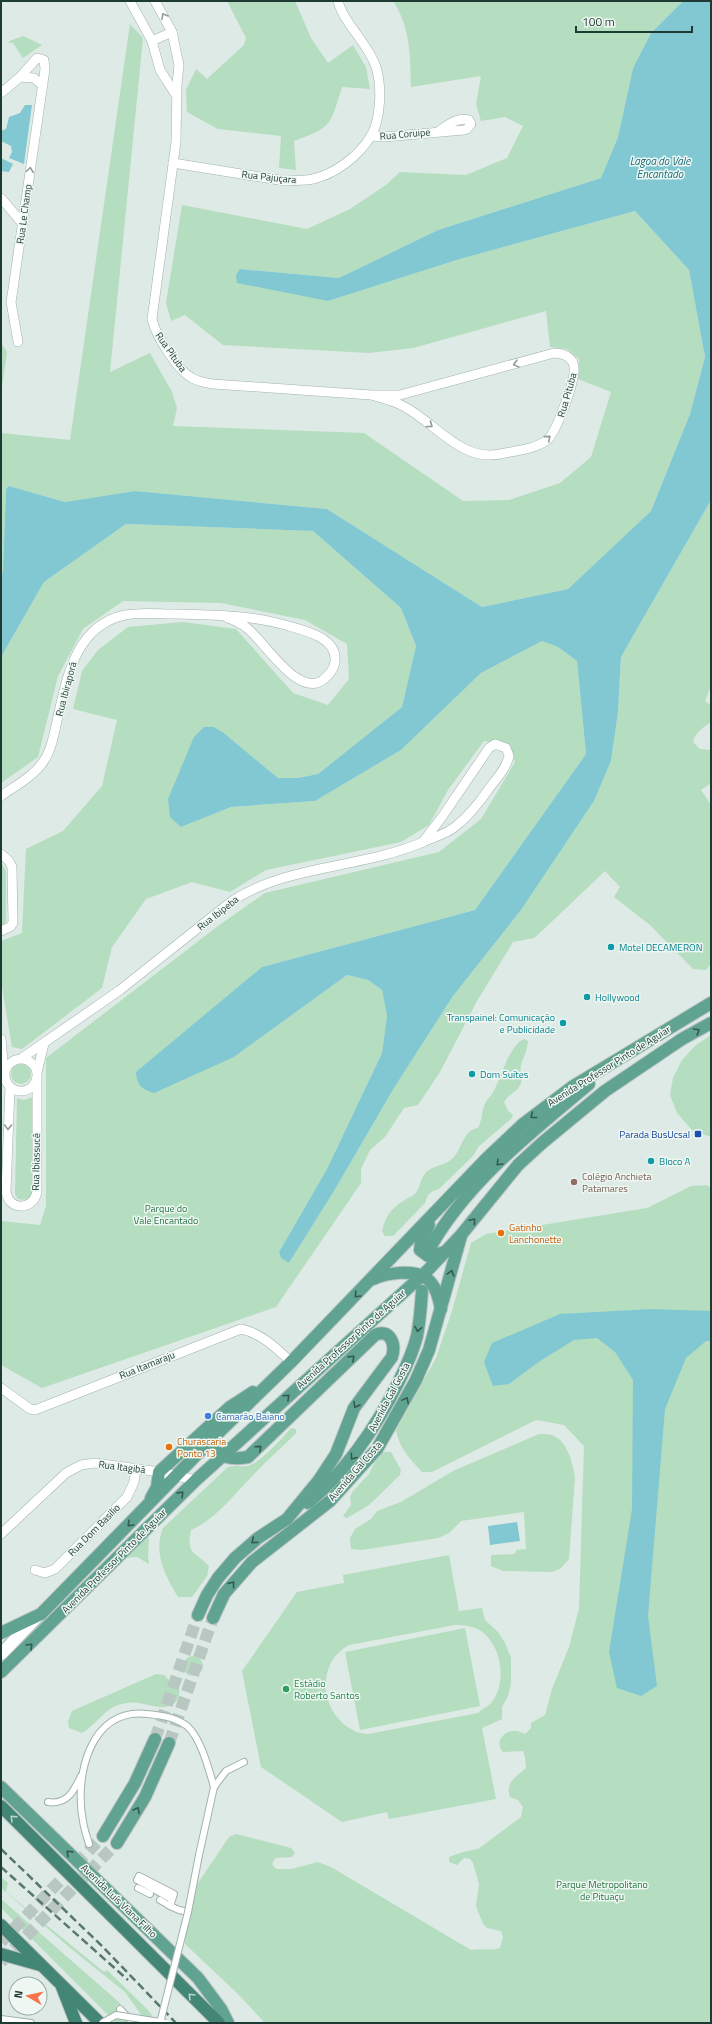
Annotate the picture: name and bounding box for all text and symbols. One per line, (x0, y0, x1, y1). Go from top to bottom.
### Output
scale bar (576, 8, 692, 34)
text: 100 m (582, 12, 615, 31)
one-way arrow (161, 13, 168, 20)
street label: Rua Coruipe (379, 124, 431, 144)
water label: Lagoa do Vale Encantado (630, 153, 691, 182)
one-way arrow (25, 167, 34, 174)
street label: Rua Pajuçara (241, 167, 297, 187)
street label: Rua Le Champ (12, 183, 36, 245)
street label: Rua Pituba (152, 329, 190, 375)
one-way arrow (513, 359, 520, 368)
street label: Rua Pituba (553, 371, 581, 419)
one-way arrow (426, 420, 433, 427)
one-way arrow (543, 436, 550, 443)
street label: Rua Ibiraporá (52, 660, 80, 718)
street label: Rua Ibipeba (194, 892, 242, 934)
place label: Motel DECAMERON (619, 940, 702, 955)
marker: Motel DECAMERON (606, 942, 616, 952)
place label: Hollywood (595, 990, 640, 1005)
marker: Hollywood (582, 992, 592, 1002)
place label: Transpainel: Comunicação e Publicidade (447, 1010, 555, 1037)
marker: Transpainel: Comunicação e Publicidade (558, 1018, 568, 1028)
street label: Avenida Professor Pinto de Aguiar (545, 1022, 674, 1110)
one-way arrow (693, 1028, 700, 1035)
place label: Dom Suítes (480, 1067, 529, 1082)
marker: Dom Suítes (467, 1069, 477, 1079)
one-way arrow (531, 1111, 538, 1118)
one-way arrow (4, 1124, 13, 1130)
place label: Parada BusUcsal (619, 1127, 690, 1142)
marker: Parada BusUcsal (693, 1129, 703, 1139)
street label: Rua Ibiassucê (28, 1133, 44, 1191)
place label: Bloco A (659, 1154, 691, 1169)
marker: Bloco A (646, 1156, 656, 1166)
one-way arrow (497, 1158, 504, 1165)
place label: Colégio Anchieta Patamares (582, 1169, 652, 1196)
marker: Colégio Anchieta Patamares (569, 1177, 579, 1187)
park label: Parque do Vale Encantado (134, 1201, 198, 1228)
one-way arrow (468, 1219, 475, 1226)
place label: Gatinho Lanchonette (509, 1220, 562, 1247)
marker: Gatinho Lanchonette (496, 1228, 506, 1238)
one-way arrow (446, 1270, 455, 1277)
street label: Avenida Professor Pinto de Aguiar (293, 1285, 409, 1392)
one-way arrow (354, 1290, 362, 1298)
one-way arrow (414, 1326, 423, 1332)
street label: Rua Itamaraju (117, 1347, 177, 1383)
one-way arrow (347, 1355, 355, 1363)
street label: Avenida Gal Gosta (365, 1360, 413, 1434)
one-way arrow (283, 1395, 290, 1402)
one-way arrow (401, 1397, 408, 1404)
one-way arrow (354, 1401, 361, 1408)
place label: Camarão Baiano (216, 1409, 285, 1424)
marker: Camarão Baiano (203, 1411, 213, 1421)
place label: Churascaria Ponto 13 (177, 1434, 226, 1461)
street label: Avenida Gal Costa (325, 1438, 385, 1504)
marker: Churascaria Ponto 13 (164, 1442, 174, 1452)
one-way arrow (254, 1446, 261, 1453)
one-way arrow (351, 1452, 358, 1459)
street label: Rua Itagibá (98, 1457, 146, 1477)
one-way arrow (176, 1492, 184, 1499)
street label: Rua Dom Basilio (64, 1500, 124, 1560)
street label: Avenida Professor Pinto de Aguiar (58, 1505, 170, 1617)
one-way arrow (127, 1519, 135, 1527)
one-way arrow (252, 1537, 259, 1544)
one-way arrow (227, 1582, 234, 1589)
one-way arrow (25, 1643, 33, 1650)
place label: Estádio Roberto Santos (294, 1676, 360, 1703)
marker: Estádio Roberto Santos (281, 1684, 291, 1694)
one-way arrow (133, 1807, 140, 1814)
one-way arrow (10, 1815, 18, 1823)
one-way arrow (66, 1850, 74, 1858)
street label: Avenida Luís Viana Filho (78, 1861, 160, 1941)
park label: Parque Metropolitano de Pituaçu (556, 1877, 648, 1904)
north arrow (8, 1976, 48, 2016)
text: N (10, 1989, 27, 1999)
one-way arrow (188, 1993, 196, 2001)

